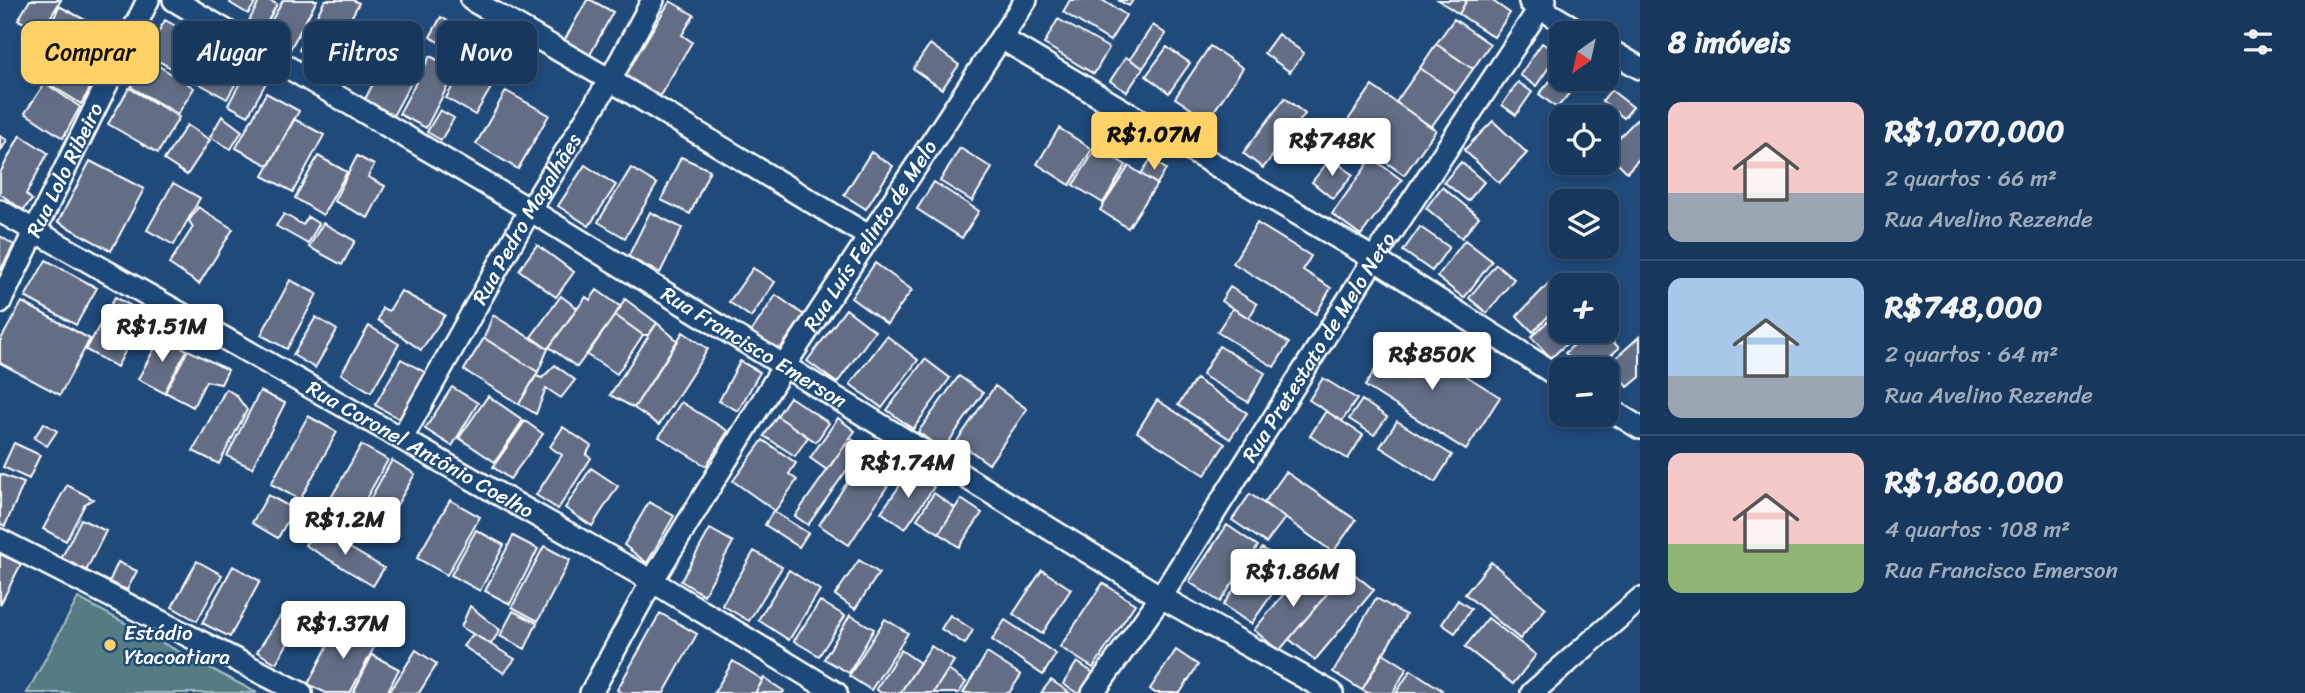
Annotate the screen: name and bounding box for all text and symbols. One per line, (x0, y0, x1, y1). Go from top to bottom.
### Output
text: 8 imóveis (1668, 15, 1790, 69)
chip: Comprar (21, 21, 159, 84)
chip: Alugar (173, 21, 290, 84)
chip: Filtros (304, 21, 423, 84)
chip: Novo (437, 21, 537, 84)
north arrow (1549, 21, 1619, 91)
map controls (1549, 21, 1619, 427)
icon: filters (2239, 23, 2277, 61)
street label: Rua Lolo Ribeiro (15, 95, 114, 244)
text: R$1,070,000 (1885, 104, 2064, 158)
button: locate (1549, 105, 1619, 175)
pin: R$1.07M (1089, 113, 1219, 172)
text: R$1.07M (1107, 114, 1201, 155)
pin: R$748K (1275, 118, 1389, 178)
text: R$748K (1290, 120, 1374, 161)
street label: Rua Pedro Magalhães (461, 125, 592, 312)
icon: home (1724, 130, 1808, 214)
street label: Rua Luís Felinto de Melo (792, 132, 948, 340)
text: 2 quartos · 66 m² (1885, 158, 2057, 199)
button: layers (1549, 189, 1619, 259)
text: Rua Avelino Rezende (1885, 199, 2093, 240)
street label: Rua Pretestato de Melo Neto (1231, 224, 1406, 470)
button: + (1549, 273, 1619, 343)
street label: Rua Francisco Emerson (653, 275, 855, 419)
text: R$748,000 (1885, 280, 2042, 334)
pin: R$1.51M (97, 304, 227, 364)
text: R$1.51M (117, 306, 207, 347)
icon: home (1724, 306, 1808, 390)
pin: R$850K (1375, 332, 1489, 392)
text: R$850K (1389, 334, 1475, 375)
text: 2 quartos · 64 m² (1885, 334, 2058, 375)
button: − (1549, 357, 1619, 427)
street label: Rua Coronel Antônio Coelho (299, 370, 541, 529)
text: Rua Avelino Rezende (1885, 375, 2093, 416)
pin: R$1.74M (843, 440, 973, 500)
text: R$1.74M (861, 442, 955, 483)
text: R$1,860,000 (1885, 455, 2063, 509)
icon: home (1724, 481, 1808, 565)
pin: R$1.2M (288, 498, 402, 557)
text: R$1.2M (305, 499, 385, 540)
text: 4 quartos · 108 m² (1885, 509, 2070, 550)
pin: R$1.86M (1228, 550, 1358, 609)
text: Rua Francisco Emerson (1885, 550, 2118, 591)
text: R$1.86M (1247, 551, 1339, 592)
pin: R$1.37M (278, 602, 408, 661)
text: R$1.37M (297, 603, 389, 644)
place label: Estádio Ytacoatiara (124, 614, 230, 676)
marker: Estádio Ytacoatiara (102, 637, 118, 653)

